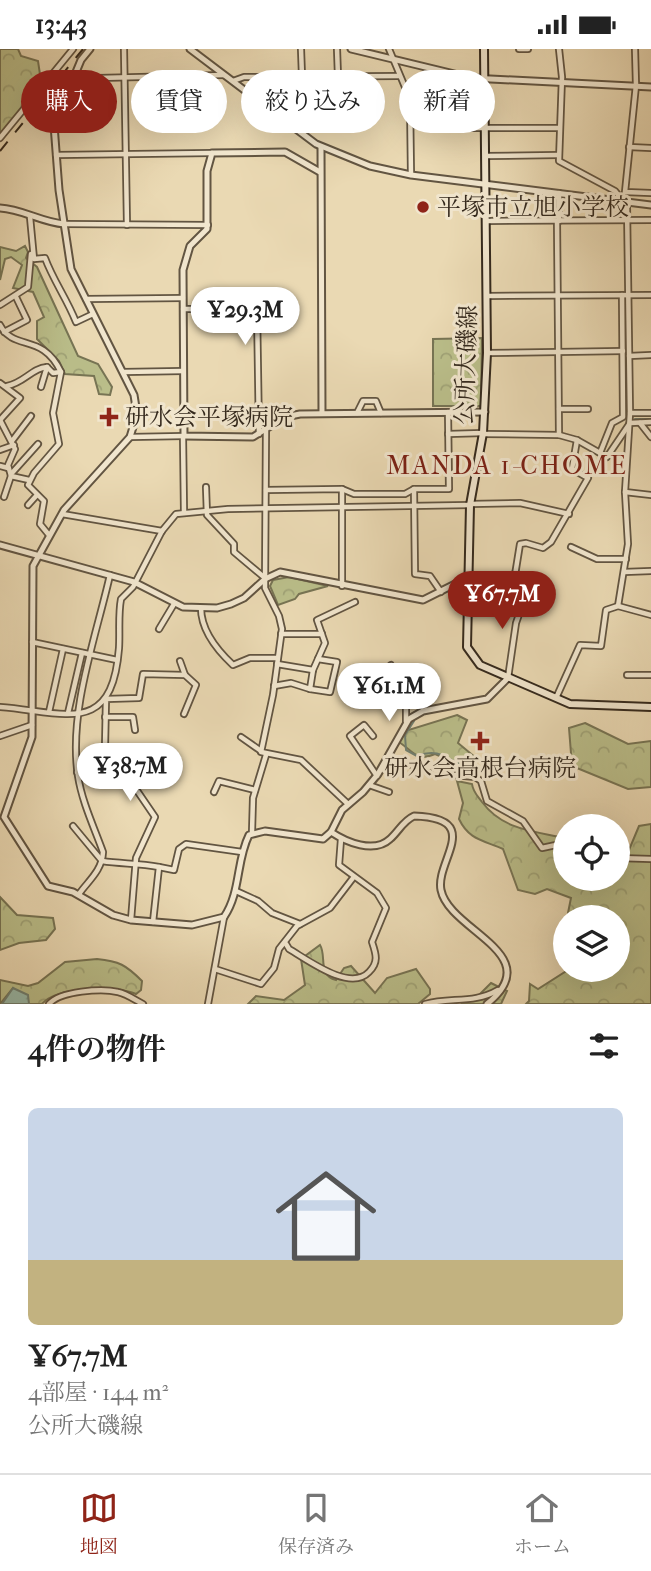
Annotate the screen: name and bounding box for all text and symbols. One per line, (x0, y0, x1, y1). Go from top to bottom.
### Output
text: 13:43 (35, 9, 87, 40)
chip: 購入 (21, 70, 117, 133)
chip: 賃貸 (131, 70, 227, 133)
chip: 絞り込み (241, 70, 385, 133)
chip: 新着 (399, 70, 495, 133)
place label: 平塚市立旭小学校 (437, 193, 629, 221)
marker: 平塚市立旭小学校 (415, 199, 431, 215)
pin: ¥29.3M (188, 287, 302, 347)
text: ¥29.3M (207, 296, 283, 323)
street label: 公所大磯線 (450, 305, 482, 425)
place label: 研水会平塚病院 (125, 403, 293, 431)
marker: 研水会平塚病院 (99, 407, 119, 427)
district label: MANDA 1-CHOME (386, 450, 628, 481)
pin: ¥67.7M (445, 571, 559, 631)
text: ¥67.7M (464, 580, 540, 607)
pin: ¥61.1M (332, 663, 446, 723)
text: ¥61.1M (353, 672, 425, 699)
marker: 研水会高根台病院 (470, 731, 490, 751)
pin: ¥38.7M (73, 743, 187, 803)
text: ¥38.7M (93, 752, 167, 779)
place label: 研水会高根台病院 (384, 754, 576, 782)
map controls (553, 814, 630, 982)
button: locate (553, 814, 630, 891)
button: layers (553, 905, 630, 982)
icon: filters (585, 1027, 623, 1065)
text: 4件の物件 (28, 1032, 166, 1067)
icon: home (263, 1153, 389, 1279)
text: ¥67.7M (28, 1339, 127, 1374)
text: 4部屋 · 144 m² (28, 1379, 168, 1406)
text: 公所大磯線 (28, 1412, 143, 1439)
tab: 地図 (80, 1489, 118, 1558)
tab: 保存済み (278, 1489, 354, 1558)
tab: ホーム (514, 1489, 571, 1558)

